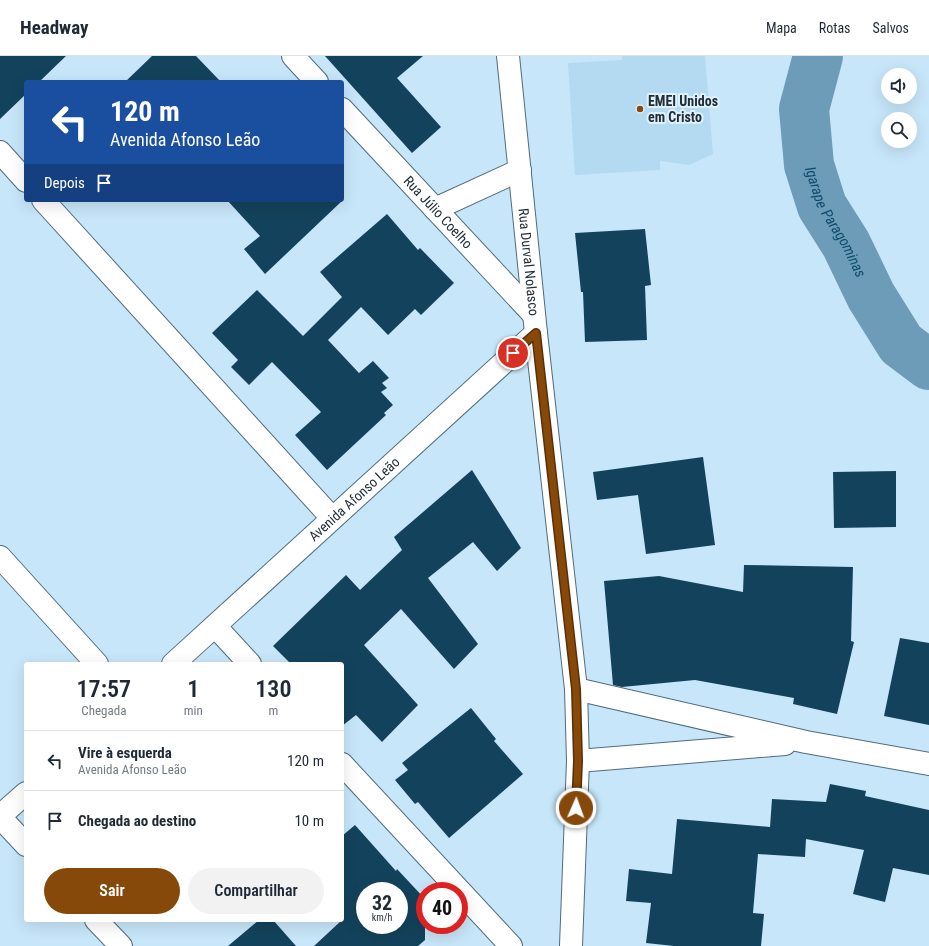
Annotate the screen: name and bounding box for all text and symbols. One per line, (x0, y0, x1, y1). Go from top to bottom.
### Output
text: Headway (20, 16, 88, 39)
text: Mapa (766, 20, 797, 36)
text: Rotas (819, 20, 851, 36)
text: Salvos (873, 20, 909, 36)
map controls (881, 68, 917, 148)
button: sound (881, 68, 917, 104)
place label: EMEI Unidos em Cristo (648, 93, 718, 125)
text: 120 m (110, 95, 180, 128)
icon: left (44, 96, 96, 148)
marker: EMEI Unidos em Cristo (635, 104, 645, 114)
button: search (881, 112, 917, 148)
text: Avenida Afonso Leão (110, 129, 260, 150)
water label: Igarape Paragominas (801, 164, 870, 281)
icon: arrive (93, 172, 115, 194)
street label: Rua Júlio Coelho (401, 173, 476, 252)
text: Depois (44, 174, 85, 192)
street label: Rua Durval Nolasco (515, 207, 542, 316)
pin (496, 336, 530, 370)
icon: arrive (502, 342, 524, 364)
street label: Avenida Afonso Leão (305, 454, 403, 544)
text: 17:57 (77, 675, 131, 703)
text: 1 (187, 675, 199, 703)
text: 130 (255, 675, 291, 703)
text: Chegada (81, 703, 126, 718)
text: min (184, 703, 203, 718)
text: m (268, 703, 278, 718)
text: Vire à esquerda (78, 744, 172, 762)
icon: left (44, 750, 66, 772)
text: 120 m (287, 752, 324, 770)
text: Avenida Afonso Leão (78, 762, 187, 777)
position arrow (555, 787, 597, 829)
icon: arrive (44, 810, 66, 832)
text: Chegada ao destino (78, 812, 196, 830)
text: 10 m (294, 812, 324, 830)
button: Sair (44, 868, 180, 914)
button: Compartilhar (188, 868, 324, 914)
speed limit sign: 40 (416, 882, 468, 934)
text: 32 (372, 891, 392, 915)
text: km/h (372, 912, 392, 923)

